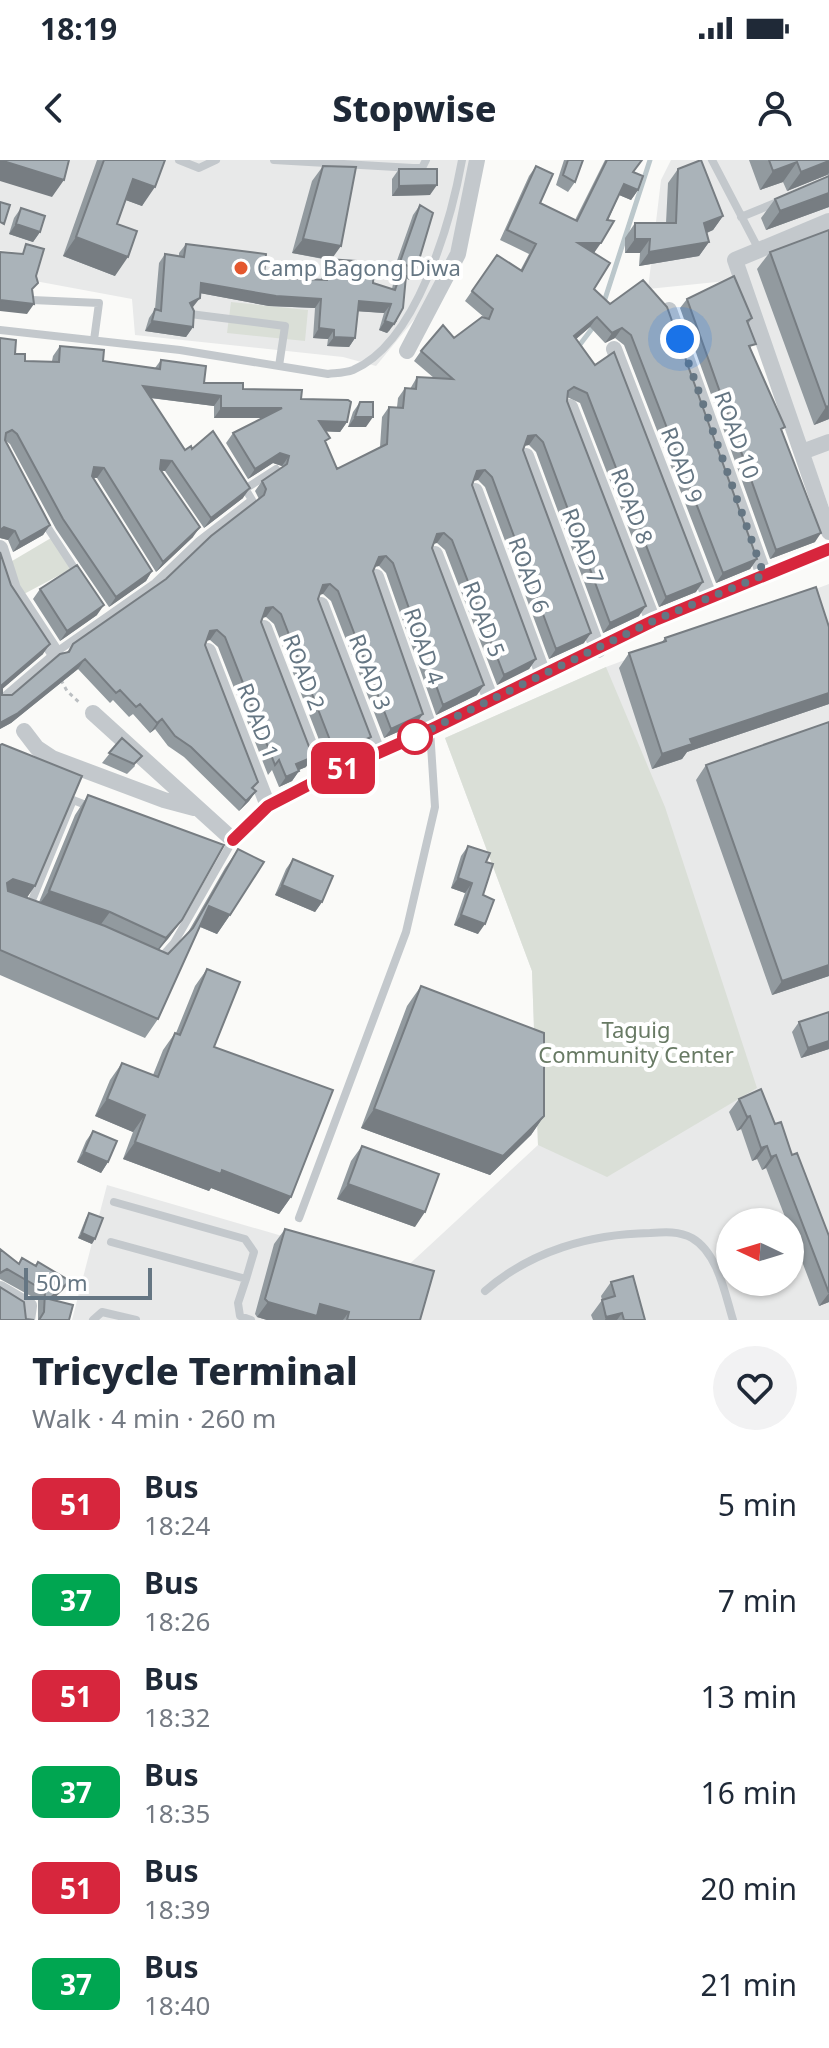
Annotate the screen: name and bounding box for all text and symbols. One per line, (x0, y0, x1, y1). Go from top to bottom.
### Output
text: 18:19 (40, 8, 117, 49)
text: Stopwise (332, 84, 497, 133)
icon: back (32, 86, 76, 130)
icon: person (753, 86, 797, 130)
place label: Camp Bagong Diwa (257, 252, 461, 282)
marker: Camp Bagong Diwa (232, 259, 250, 277)
your location (660, 319, 700, 359)
street label: ROAD 10 (708, 387, 768, 483)
street label: ROAD 9 (655, 422, 711, 507)
street label: ROAD 8 (605, 463, 661, 548)
street label: ROAD 7 (556, 503, 612, 588)
street label: ROAD 6 (502, 532, 558, 617)
street label: ROAD 5 (457, 576, 513, 661)
street label: ROAD 4 (398, 604, 452, 688)
street label: ROAD 2 (277, 629, 333, 714)
street label: ROAD 3 (343, 629, 399, 714)
street label: ROAD 1 (231, 678, 287, 763)
unlabelled marker (398, 720, 432, 754)
line badge: 51 (307, 742, 379, 794)
text: 51 (327, 749, 359, 787)
park label: Taguig Community Center (538, 1014, 734, 1069)
north arrow (716, 1208, 804, 1296)
map controls (716, 1208, 804, 1296)
scale bar (24, 1264, 152, 1300)
text: 50 m (36, 1267, 87, 1297)
text: Tricycle Terminal (32, 1344, 358, 1396)
button: heart (713, 1346, 797, 1430)
text: Walk · 4 min · 260 m (32, 1400, 276, 1436)
text: Bus (144, 1466, 199, 1507)
text: 5 min (718, 1484, 797, 1525)
text: 51 (60, 1485, 92, 1523)
text: 18:24 (144, 1507, 210, 1543)
text: Bus (144, 1562, 199, 1603)
text: 7 min (718, 1580, 797, 1621)
text: 37 (60, 1581, 92, 1619)
text: 18:26 (144, 1603, 210, 1639)
text: Bus (144, 1658, 199, 1699)
text: 13 min (701, 1676, 797, 1717)
text: 51 (60, 1677, 92, 1715)
text: 18:32 (144, 1699, 210, 1735)
text: Bus (144, 1754, 199, 1795)
text: 16 min (701, 1772, 797, 1813)
text: 37 (60, 1773, 92, 1811)
text: 18:35 (144, 1795, 210, 1831)
text: Bus (144, 1850, 199, 1891)
text: 20 min (701, 1868, 797, 1909)
text: 51 (60, 1869, 92, 1907)
text: 18:39 (144, 1891, 210, 1927)
text: Bus (144, 1946, 199, 1987)
text: 21 min (701, 1964, 797, 2005)
text: 37 (60, 1965, 92, 2003)
text: 18:40 (144, 1987, 210, 2023)

